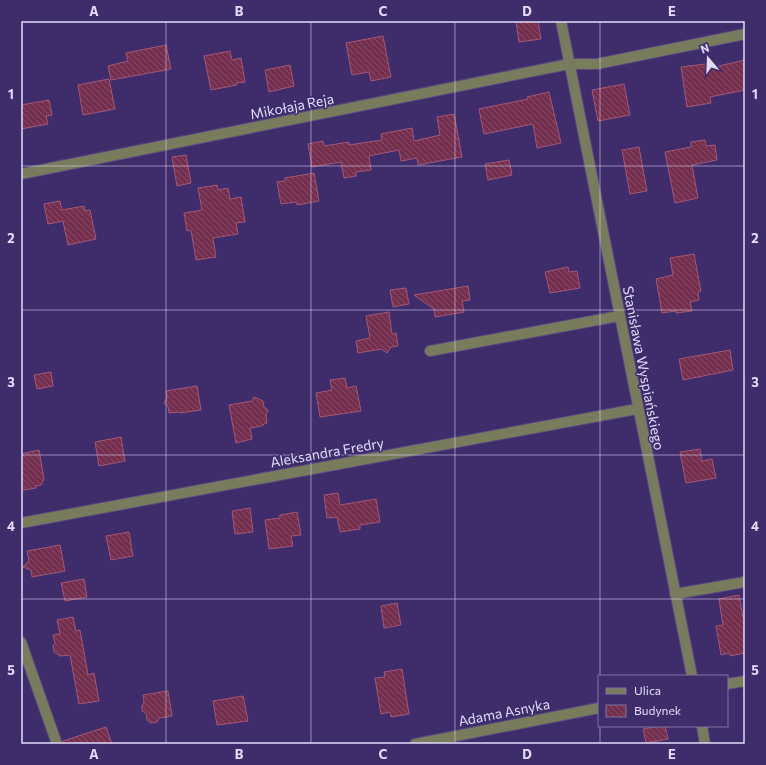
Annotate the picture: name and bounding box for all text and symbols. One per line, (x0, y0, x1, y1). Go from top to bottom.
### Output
text: A (89, 3, 99, 19)
text: B (235, 3, 244, 19)
text: C (379, 3, 388, 19)
text: D (522, 3, 532, 19)
text: E (668, 3, 676, 19)
north arrow (688, 38, 728, 78)
text: N (699, 41, 711, 56)
text: 1 (8, 86, 14, 102)
text: 1 (752, 86, 758, 102)
street label: Mikołaja Reja (249, 90, 335, 122)
text: 2 (7, 230, 15, 246)
text: 2 (751, 230, 759, 246)
street label: Stanisława Wyspiańskiego (620, 284, 668, 452)
text: 3 (7, 374, 15, 390)
text: 3 (751, 374, 759, 390)
street label: Aleksandra Fredry (269, 434, 385, 470)
text: 4 (7, 518, 15, 534)
text: 4 (751, 518, 759, 534)
text: 5 (7, 662, 15, 678)
text: 5 (751, 662, 759, 678)
legend (598, 675, 728, 727)
text: Ulica (634, 683, 661, 697)
street label: Adama Asnyka (457, 695, 551, 729)
text: Budynek (634, 703, 682, 717)
text: A (89, 746, 99, 762)
text: B (235, 746, 244, 762)
text: C (379, 746, 388, 762)
text: D (522, 746, 532, 762)
text: E (668, 746, 676, 762)

